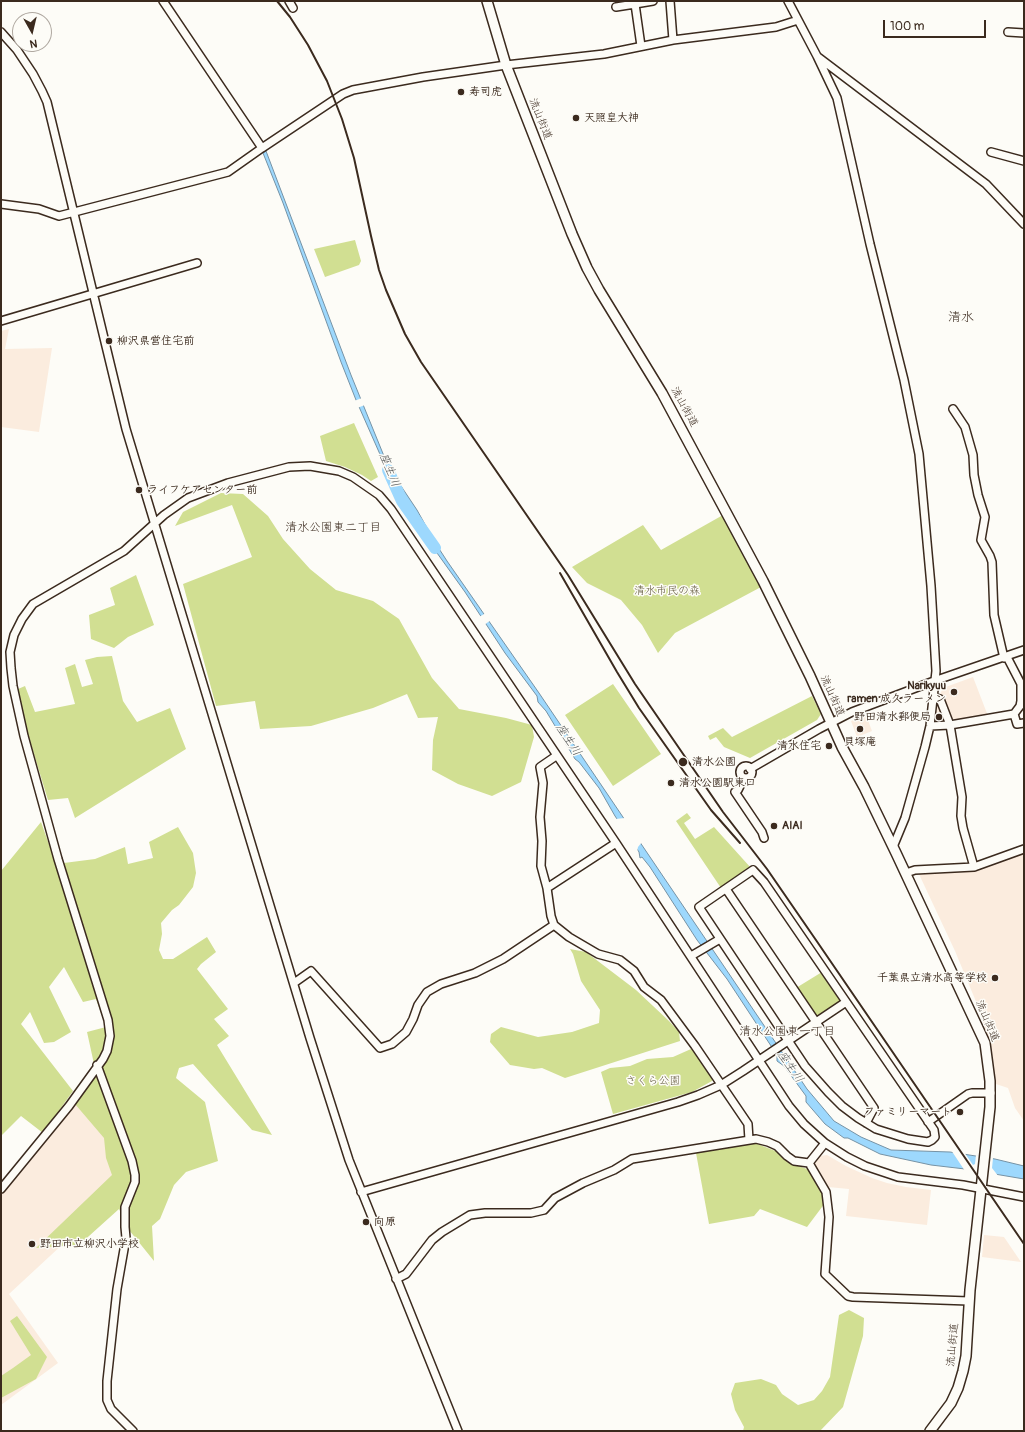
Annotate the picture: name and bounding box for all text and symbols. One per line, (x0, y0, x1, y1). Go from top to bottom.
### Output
north arrow (12, 12, 52, 52)
scale bar (885, 12, 988, 38)
text: 100 m (890, 19, 924, 34)
text: N (29, 36, 38, 50)
place label: 寿司虎 (469, 85, 502, 99)
marker: 寿司虎 (456, 87, 466, 97)
street label: 流山街道 (526, 96, 554, 142)
place label: 天照皇大神 (584, 111, 639, 125)
marker: 天照皇大神 (571, 113, 581, 123)
district label: 清水 (948, 310, 974, 326)
place label: 柳沢県営住宅前 (117, 334, 194, 348)
marker: 柳沢県営住宅前 (104, 336, 114, 346)
street label: 流山街道 (668, 385, 700, 429)
water label: 座生川 (375, 451, 403, 489)
place label: ライフケアセンター前 (147, 483, 257, 497)
marker: ライフケアセンター前 (134, 485, 144, 495)
district label: 清水公園東二丁目 (285, 521, 381, 535)
park label: 清水市民の森 (634, 584, 700, 598)
street label: 流山街道 (817, 673, 847, 719)
place label: Narikyuu ramen 成久ラーメン (847, 679, 946, 705)
marker: Narikyuu ramen 成久ラーメン (949, 687, 959, 697)
place label: 野田清水郵便局 (854, 710, 931, 724)
marker: 野田清水郵便局 (934, 712, 944, 722)
water label: 座生川 (552, 721, 584, 759)
marker: 貝塚庵 (855, 724, 865, 734)
place label: 貝塚庵 (844, 735, 876, 749)
place label: 清水住宅 (777, 739, 821, 753)
marker: 清水住宅 (824, 741, 834, 751)
place label: 清水公園 (692, 755, 736, 769)
marker: 清水公園 (677, 756, 689, 768)
place label: 清水公園駅東口 (679, 776, 756, 790)
marker: 清水公園駅東口 (666, 778, 676, 788)
place label: AIAI (782, 819, 802, 833)
marker: AIAI (769, 821, 779, 831)
place label: 千葉県立清水高等学校 (877, 971, 987, 985)
marker: 千葉県立清水高等学校 (990, 973, 1000, 983)
street label: 流山街道 (972, 998, 1002, 1044)
district label: 清水公園東一丁目 (739, 1025, 835, 1039)
water label: 座生川 (774, 1048, 806, 1086)
park label: さくら公園 (626, 1074, 680, 1088)
place label: ファミリーマート (864, 1105, 952, 1119)
marker: ファミリーマート (955, 1107, 965, 1117)
place label: 向原 (374, 1215, 396, 1229)
marker: 向原 (361, 1217, 371, 1227)
place label: 野田市立柳沢小学校 (40, 1237, 139, 1251)
marker: 野田市立柳沢小学校 (27, 1239, 37, 1249)
street label: 流山街道 (945, 1323, 961, 1367)

